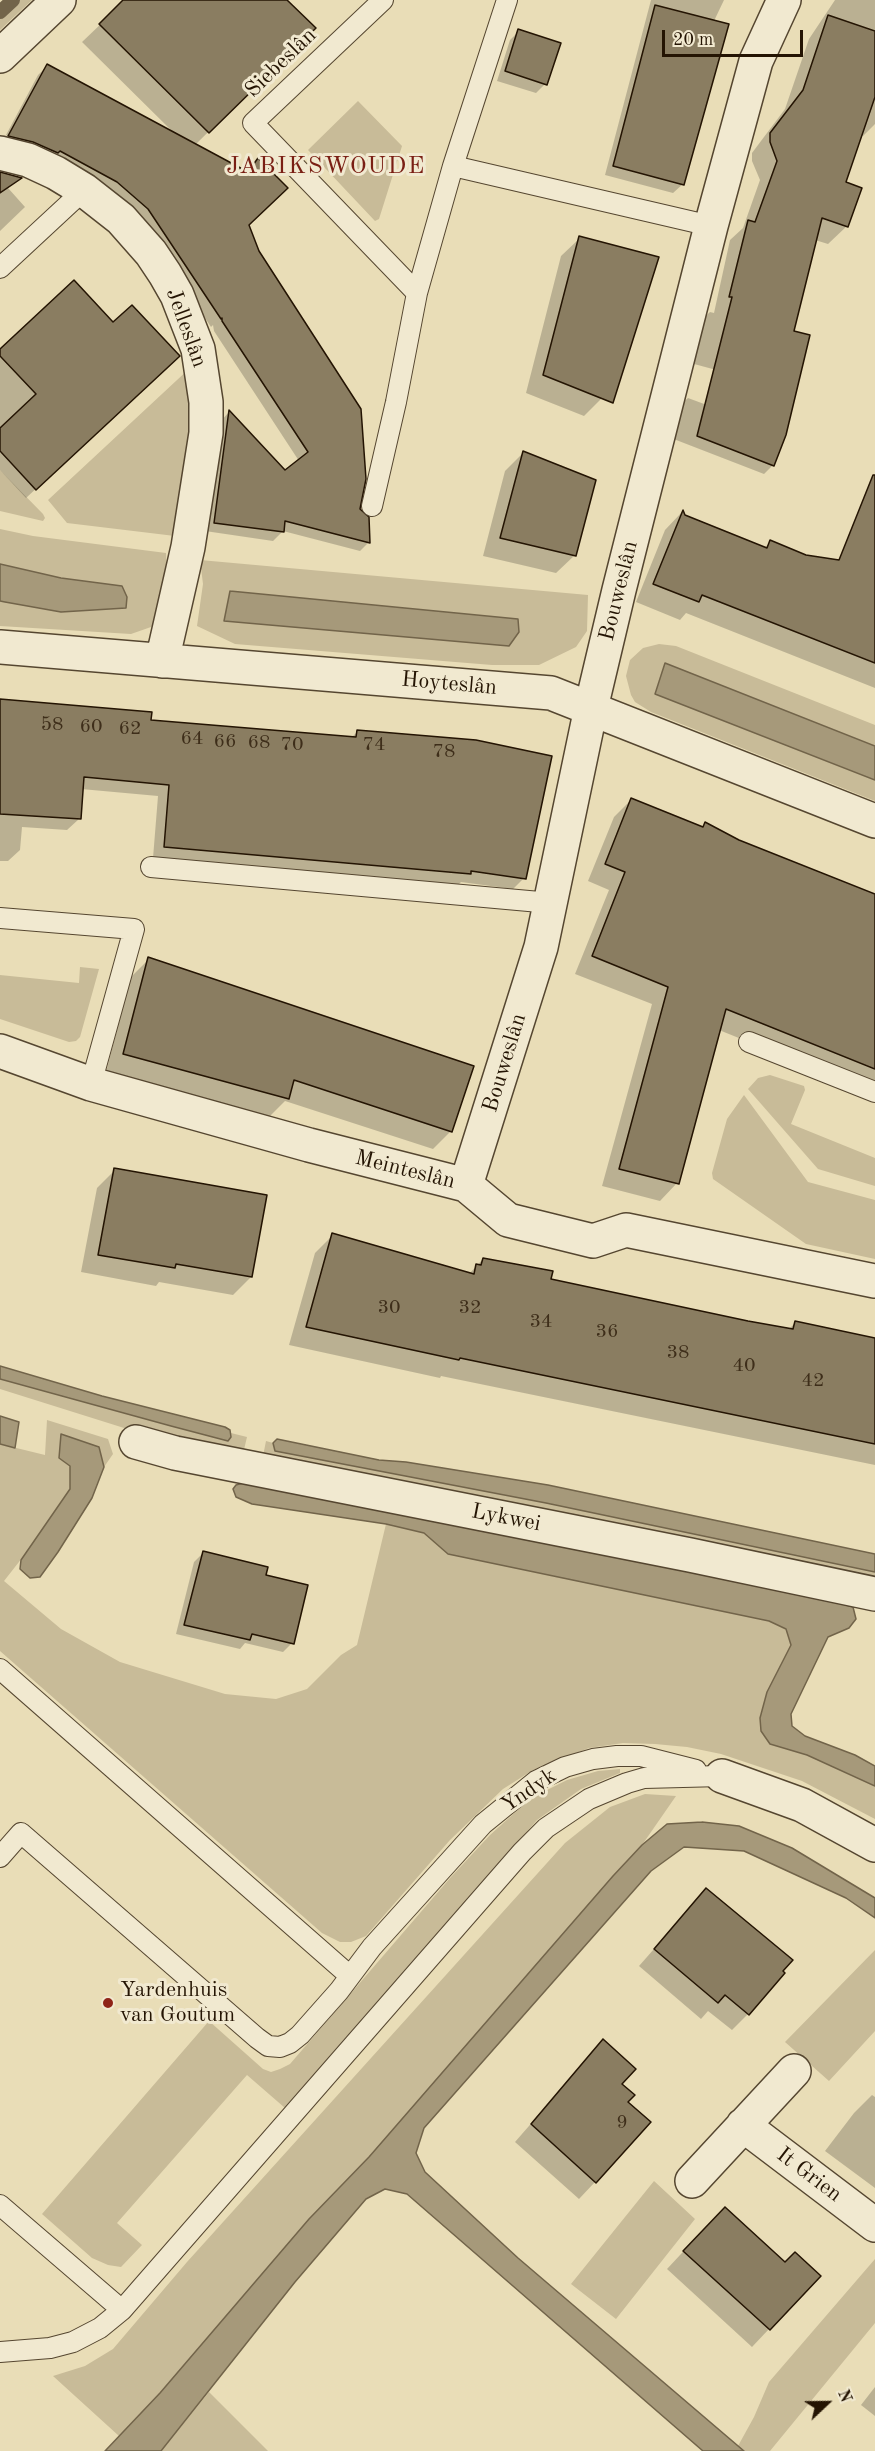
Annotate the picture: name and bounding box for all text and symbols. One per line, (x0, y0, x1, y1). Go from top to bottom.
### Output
scale bar (665, 18, 806, 56)
street label: Siebeslân (240, 22, 322, 104)
text: 20 m (673, 31, 713, 49)
district label: JABIKSWOUDE (226, 153, 426, 181)
street label: Jelleslân (160, 285, 212, 371)
street label: Bouweslân (594, 538, 644, 644)
street label: Hoyteslân (400, 667, 498, 701)
house number: 58 (40, 713, 64, 737)
house number: 60 (79, 715, 103, 739)
house number: 62 (118, 717, 142, 741)
house number: 64 (180, 727, 204, 751)
house number: 66 (213, 730, 237, 754)
house number: 68 (247, 731, 271, 755)
house number: 70 (280, 733, 304, 757)
house number: 74 (362, 733, 386, 757)
house number: 78 (432, 740, 456, 764)
street label: Bouweslân (477, 1010, 533, 1116)
street label: Meinteslân (352, 1145, 458, 1195)
house number: 30 (377, 1296, 401, 1320)
house number: 32 (458, 1296, 482, 1320)
house number: 34 (529, 1310, 553, 1334)
house number: 36 (595, 1320, 619, 1344)
house number: 38 (666, 1341, 690, 1365)
house number: 40 (732, 1354, 756, 1378)
house number: 42 (801, 1369, 825, 1393)
street label: Lykwei (469, 1498, 543, 1538)
street label: Yndyk (496, 1763, 562, 1819)
place label: Yardenhuis van Goutum (120, 1977, 235, 2029)
marker: Yardenhuis van Goutum (101, 1996, 115, 2010)
house number: 9 (616, 2111, 628, 2135)
street label: It Grien (771, 2142, 847, 2208)
north arrow (797, 2373, 857, 2433)
text: N (834, 2388, 853, 2405)

